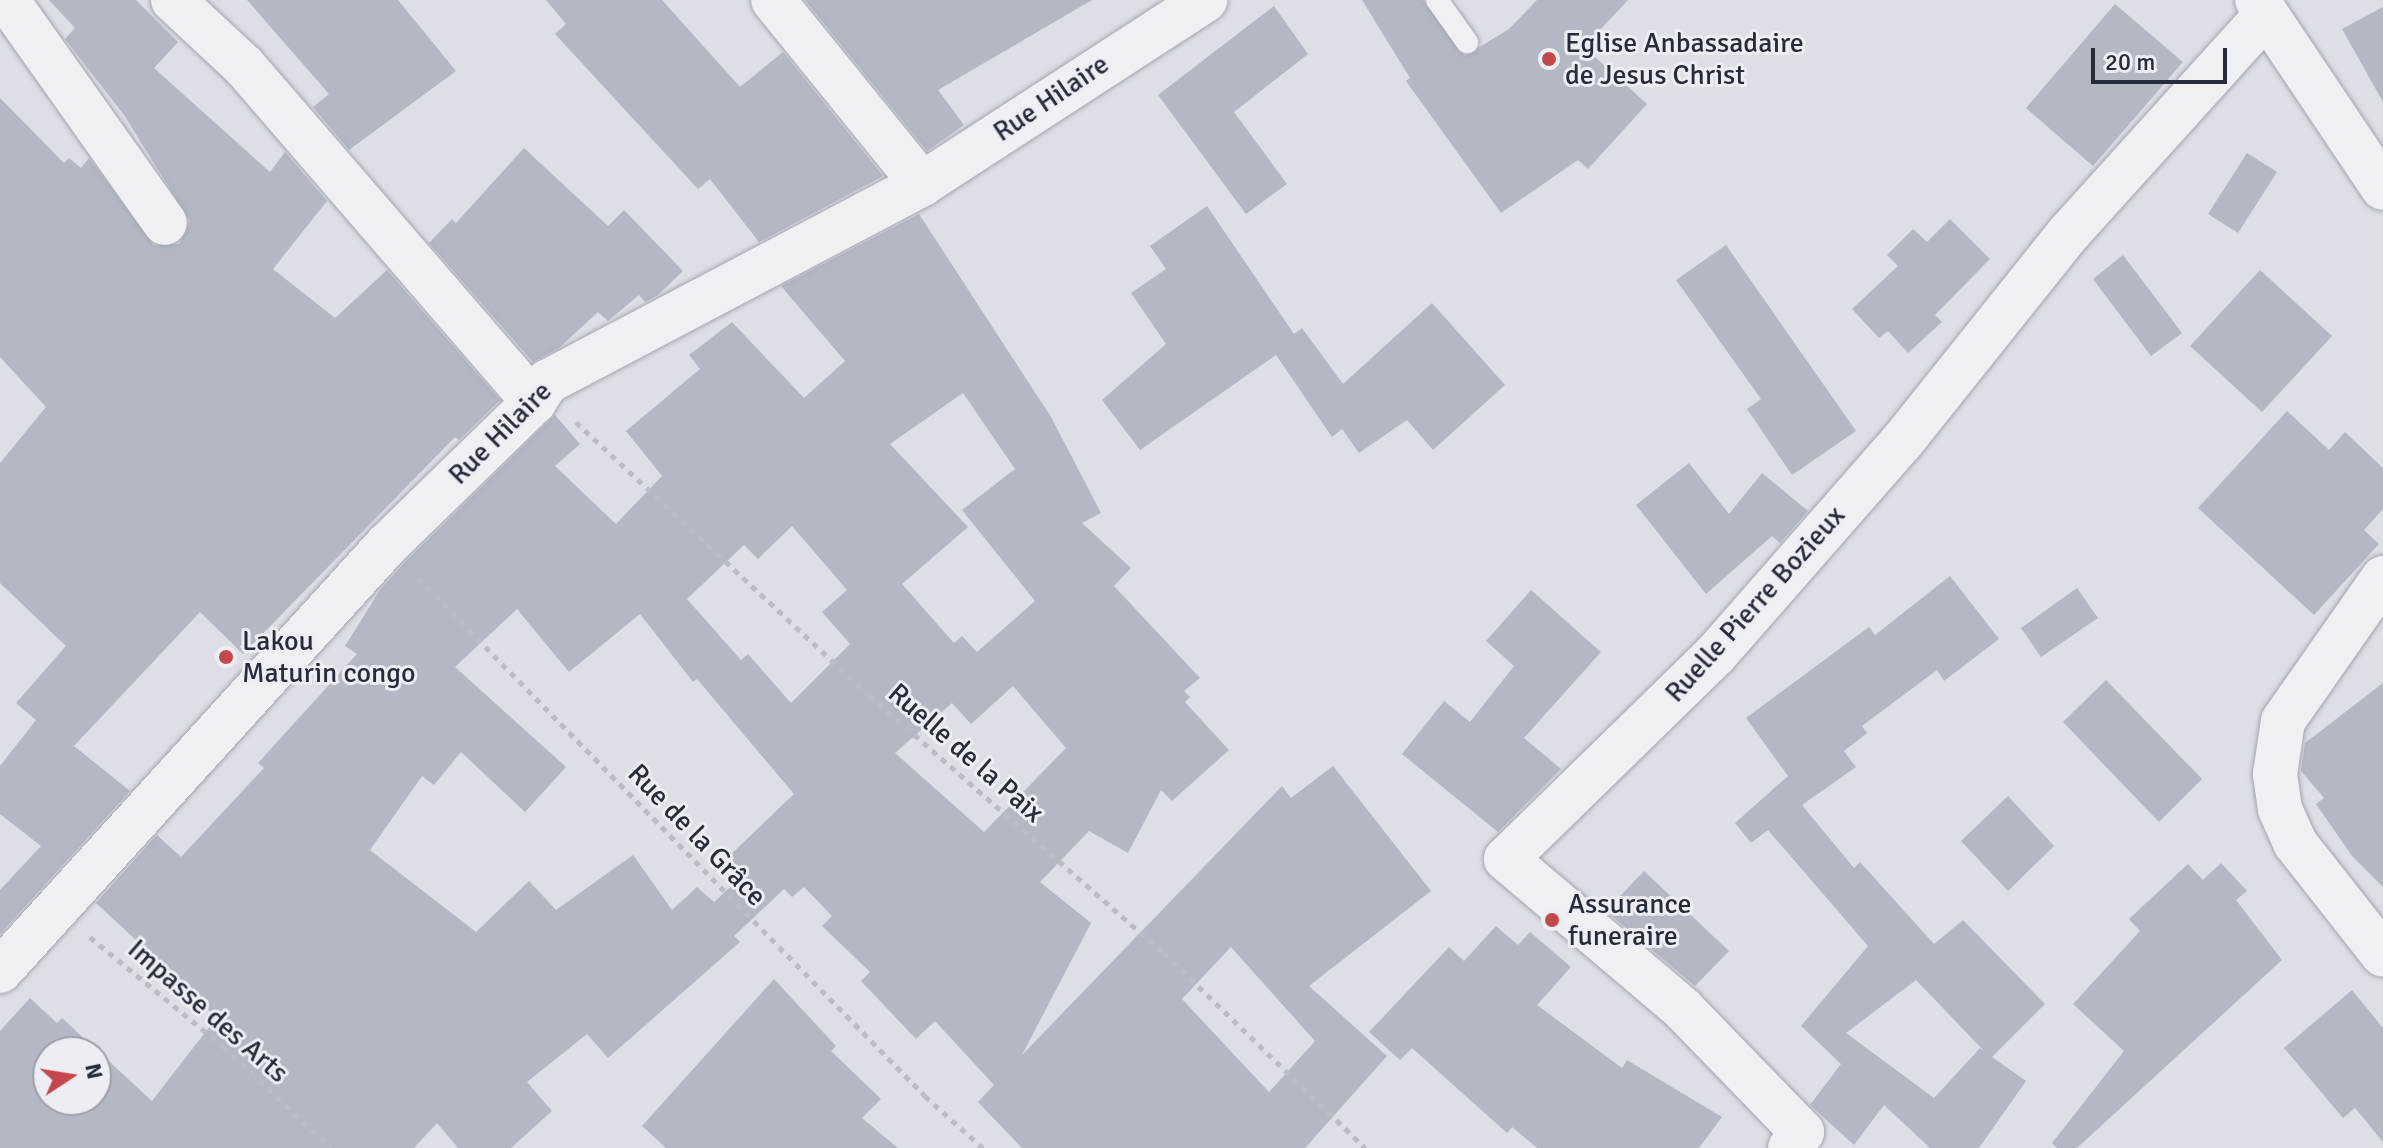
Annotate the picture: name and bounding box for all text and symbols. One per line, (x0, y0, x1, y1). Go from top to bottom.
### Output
place label: Eglise Anbassadaire de Jesus Christ (1565, 26, 1804, 92)
scale bar (2095, 32, 2231, 82)
street label: Rue Hilaire (987, 47, 1115, 149)
text: 20 m (2105, 47, 2155, 77)
marker: Eglise Anbassadaire de Jesus Christ (1540, 50, 1558, 68)
street label: Rue Hilaire (441, 374, 559, 492)
street label: Ruelle Pierre Bozieux (1658, 499, 1852, 709)
place label: Lakou Maturin congo (242, 624, 416, 690)
marker: Lakou Maturin congo (217, 648, 235, 666)
street label: Ruelle de la Paix (881, 676, 1051, 830)
street label: Rue de la Grâce (621, 757, 773, 913)
place label: Assurance funeraire (1568, 887, 1692, 953)
marker: Assurance funeraire (1543, 911, 1561, 929)
street label: Impasse des Arts (121, 932, 295, 1090)
north arrow (32, 1036, 112, 1116)
text: N (79, 1061, 109, 1082)

